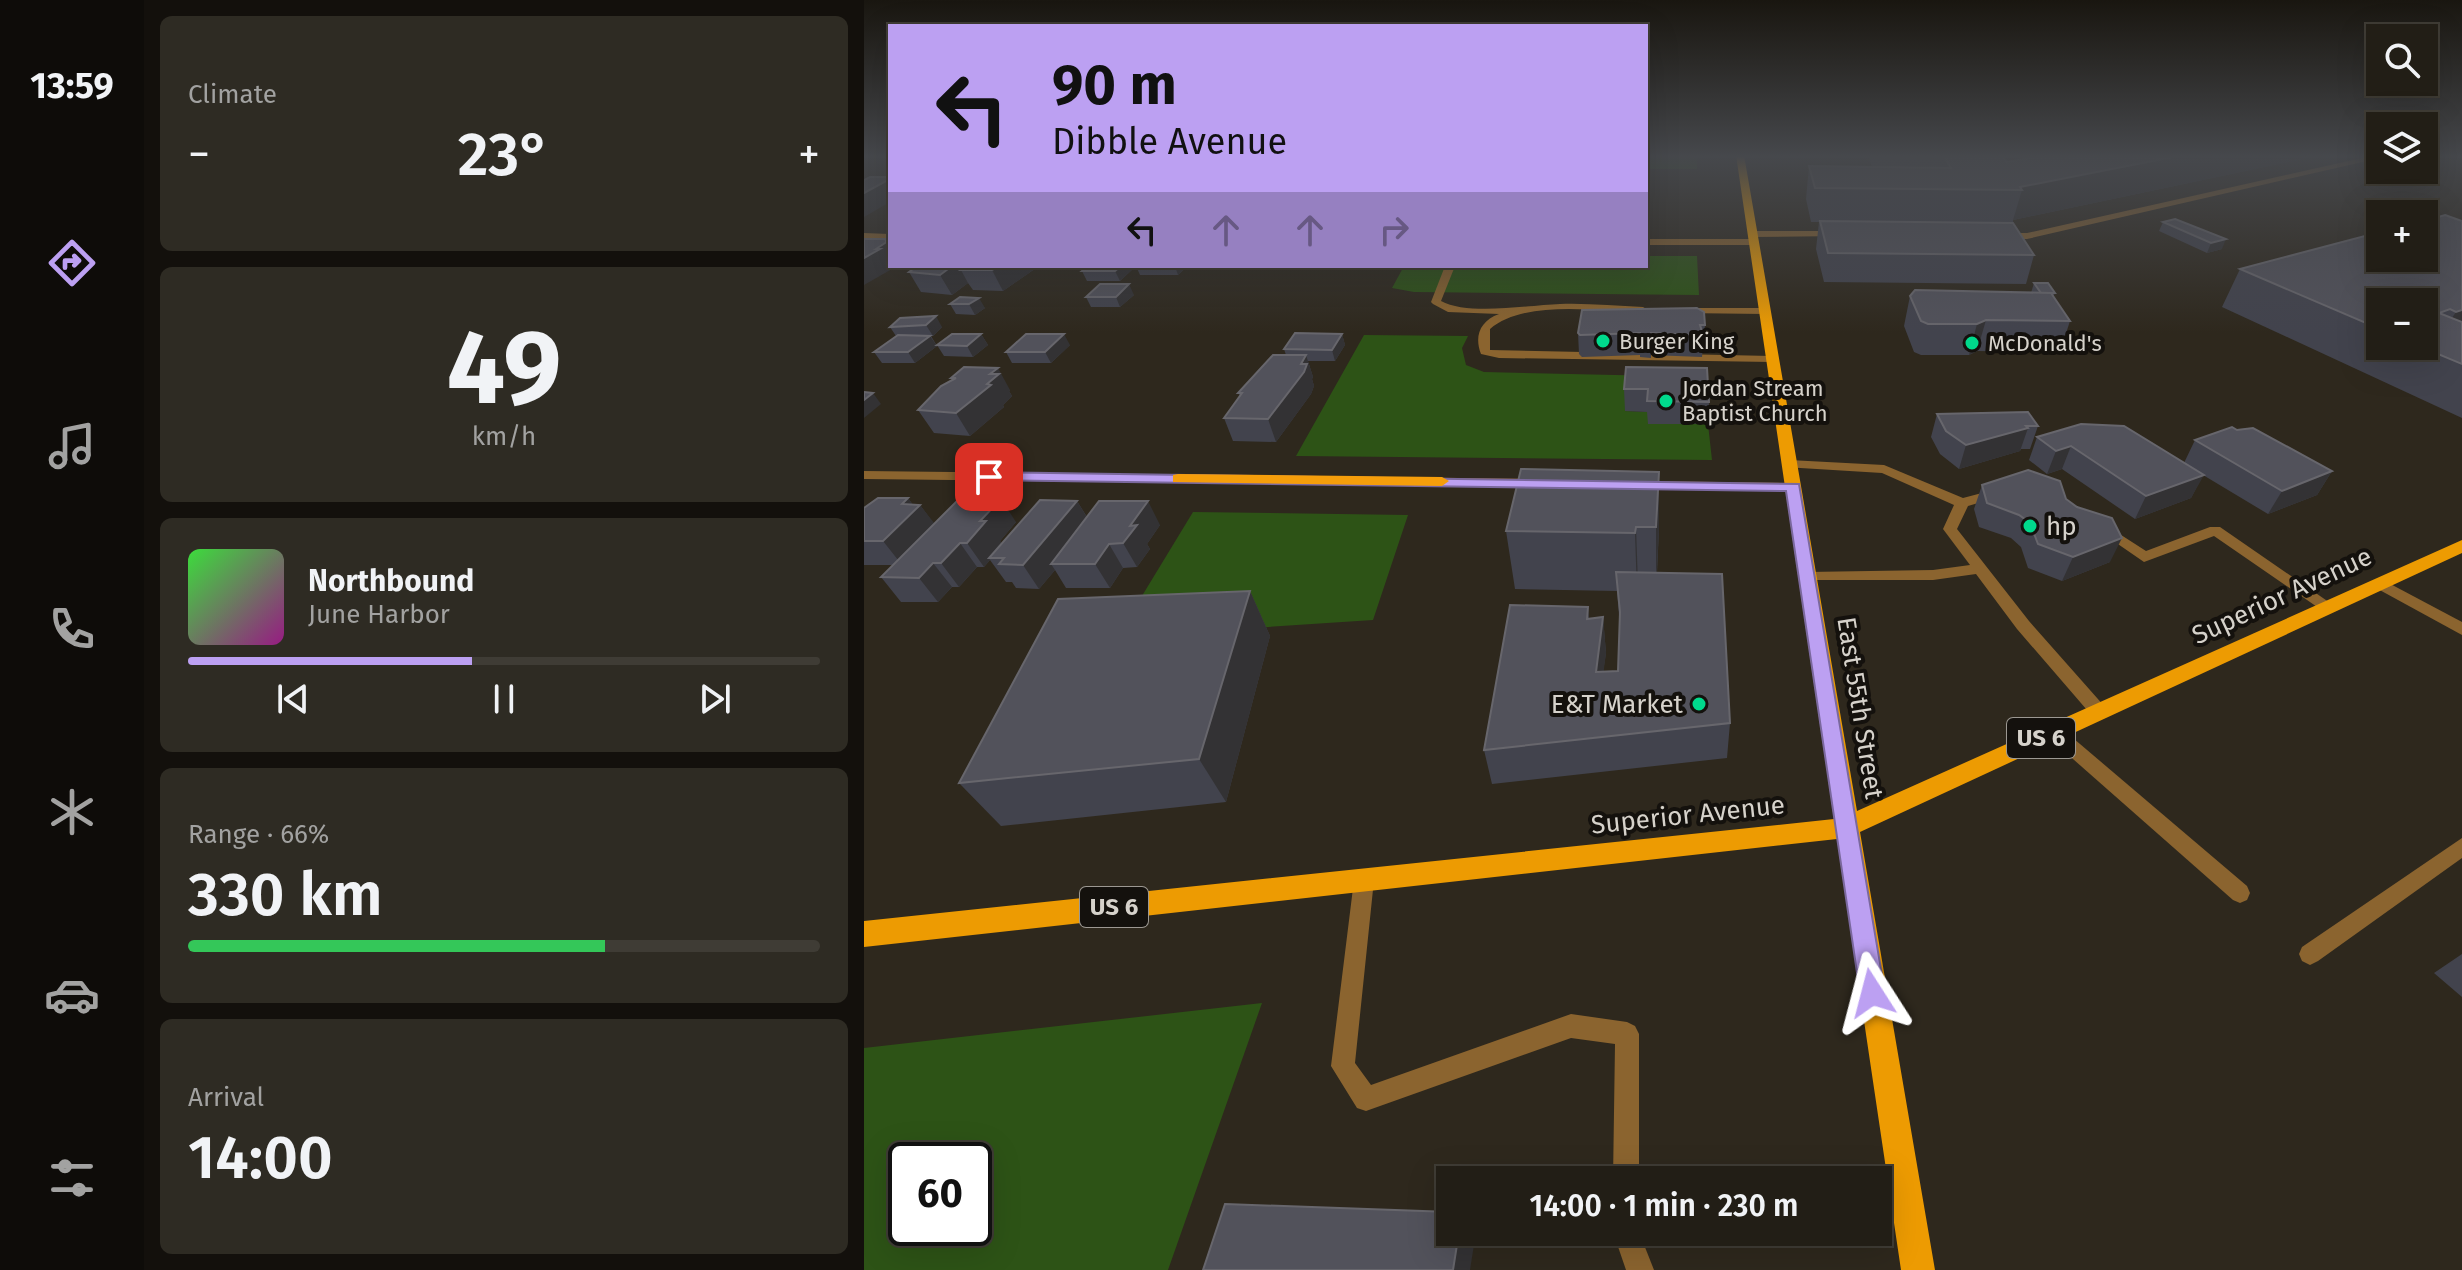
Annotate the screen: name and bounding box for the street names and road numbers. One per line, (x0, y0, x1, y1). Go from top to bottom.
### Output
street label: Superior Avenue (2187, 541, 2377, 651)
street label: East 55th Street (1830, 615, 1890, 802)
road number: US 6 (2007, 718, 2075, 758)
street label: Superior Avenue (1590, 789, 1786, 841)
road number: US 6 (1080, 887, 1148, 927)

